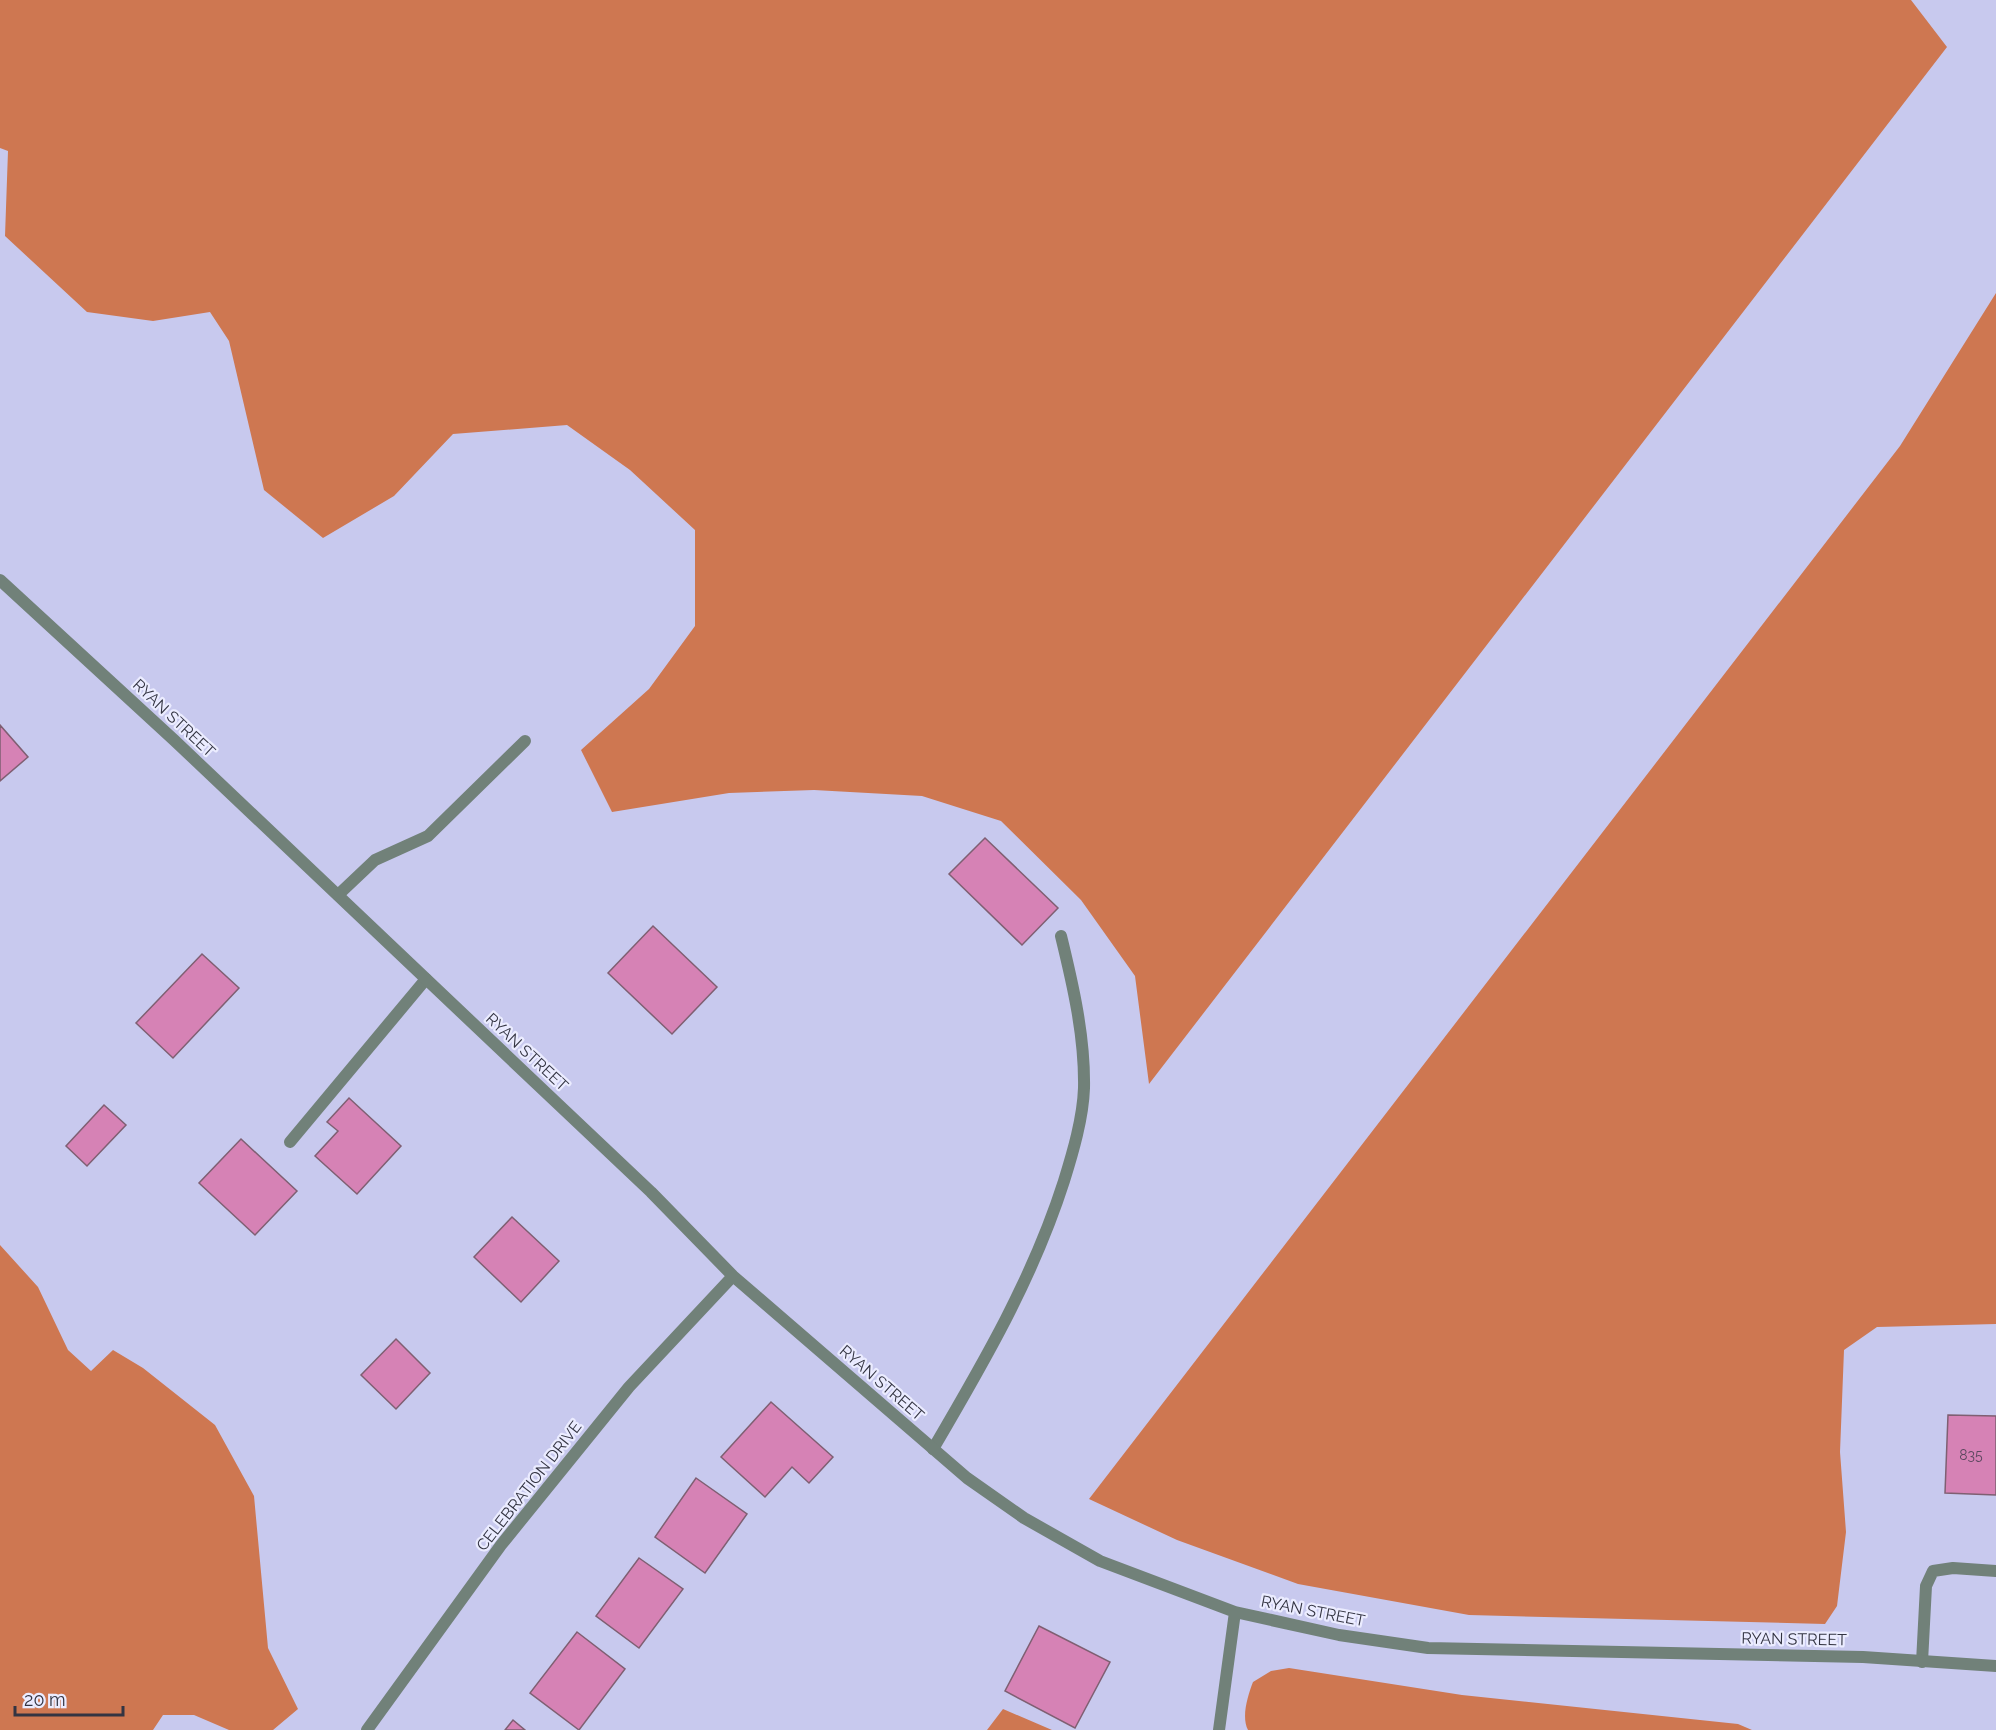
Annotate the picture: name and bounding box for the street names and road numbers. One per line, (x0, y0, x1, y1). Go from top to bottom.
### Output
street label: RYAN STREET (129, 675, 219, 761)
street label: RYAN STREET (482, 1009, 572, 1095)
street label: RYAN STREET (836, 1341, 928, 1425)
street label: CELEBRATION DRIVE (473, 1417, 586, 1555)
street label: RYAN STREET (1259, 1592, 1367, 1630)
street label: RYAN STREET (1741, 1629, 1847, 1649)

